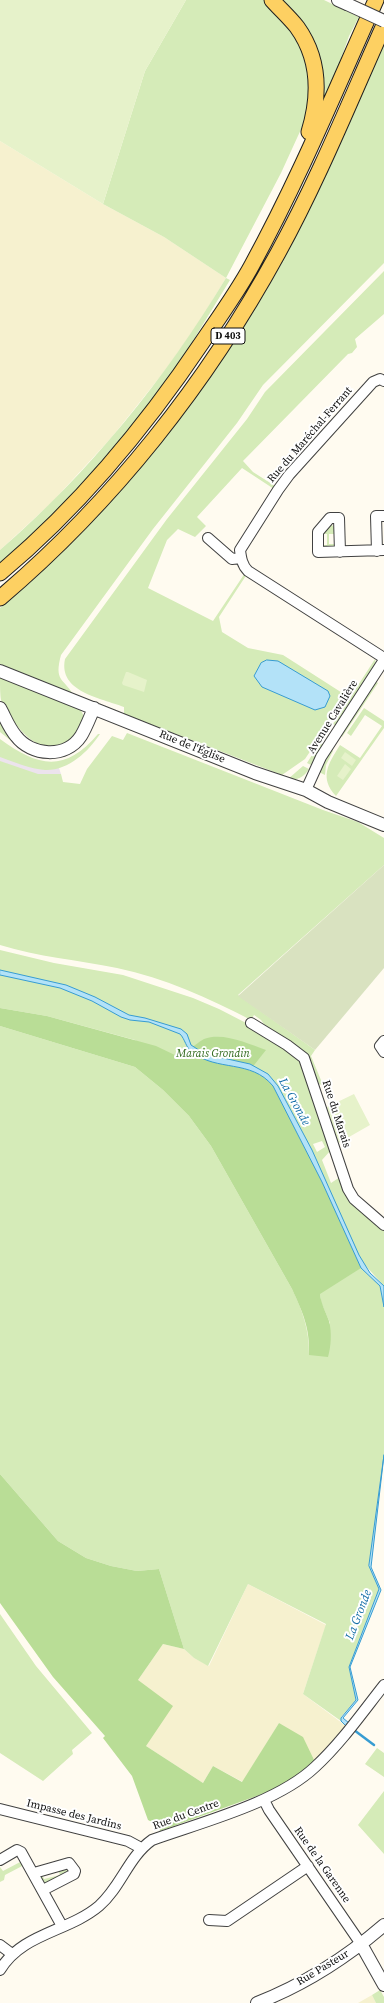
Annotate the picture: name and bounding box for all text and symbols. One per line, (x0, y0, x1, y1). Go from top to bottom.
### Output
road number: D 403 (211, 328, 245, 344)
street label: Rue du Maréchal-Ferrant (265, 384, 355, 486)
street label: Avenue Cavalière (305, 678, 361, 756)
street label: Rue de l'Église (157, 728, 227, 766)
park label: Marais Grondin (176, 1047, 250, 1061)
water label: La Gronde (275, 1076, 313, 1128)
street label: Rue du Marais (319, 1079, 353, 1149)
water label: La Gronde (343, 1588, 375, 1642)
street label: Impasse des Jardins (25, 1797, 123, 1833)
street label: Rue du Centre (151, 1797, 221, 1833)
street label: Rue de la Garenne (291, 1825, 353, 1905)
street label: Rue Pasteur (294, 1947, 352, 1989)

